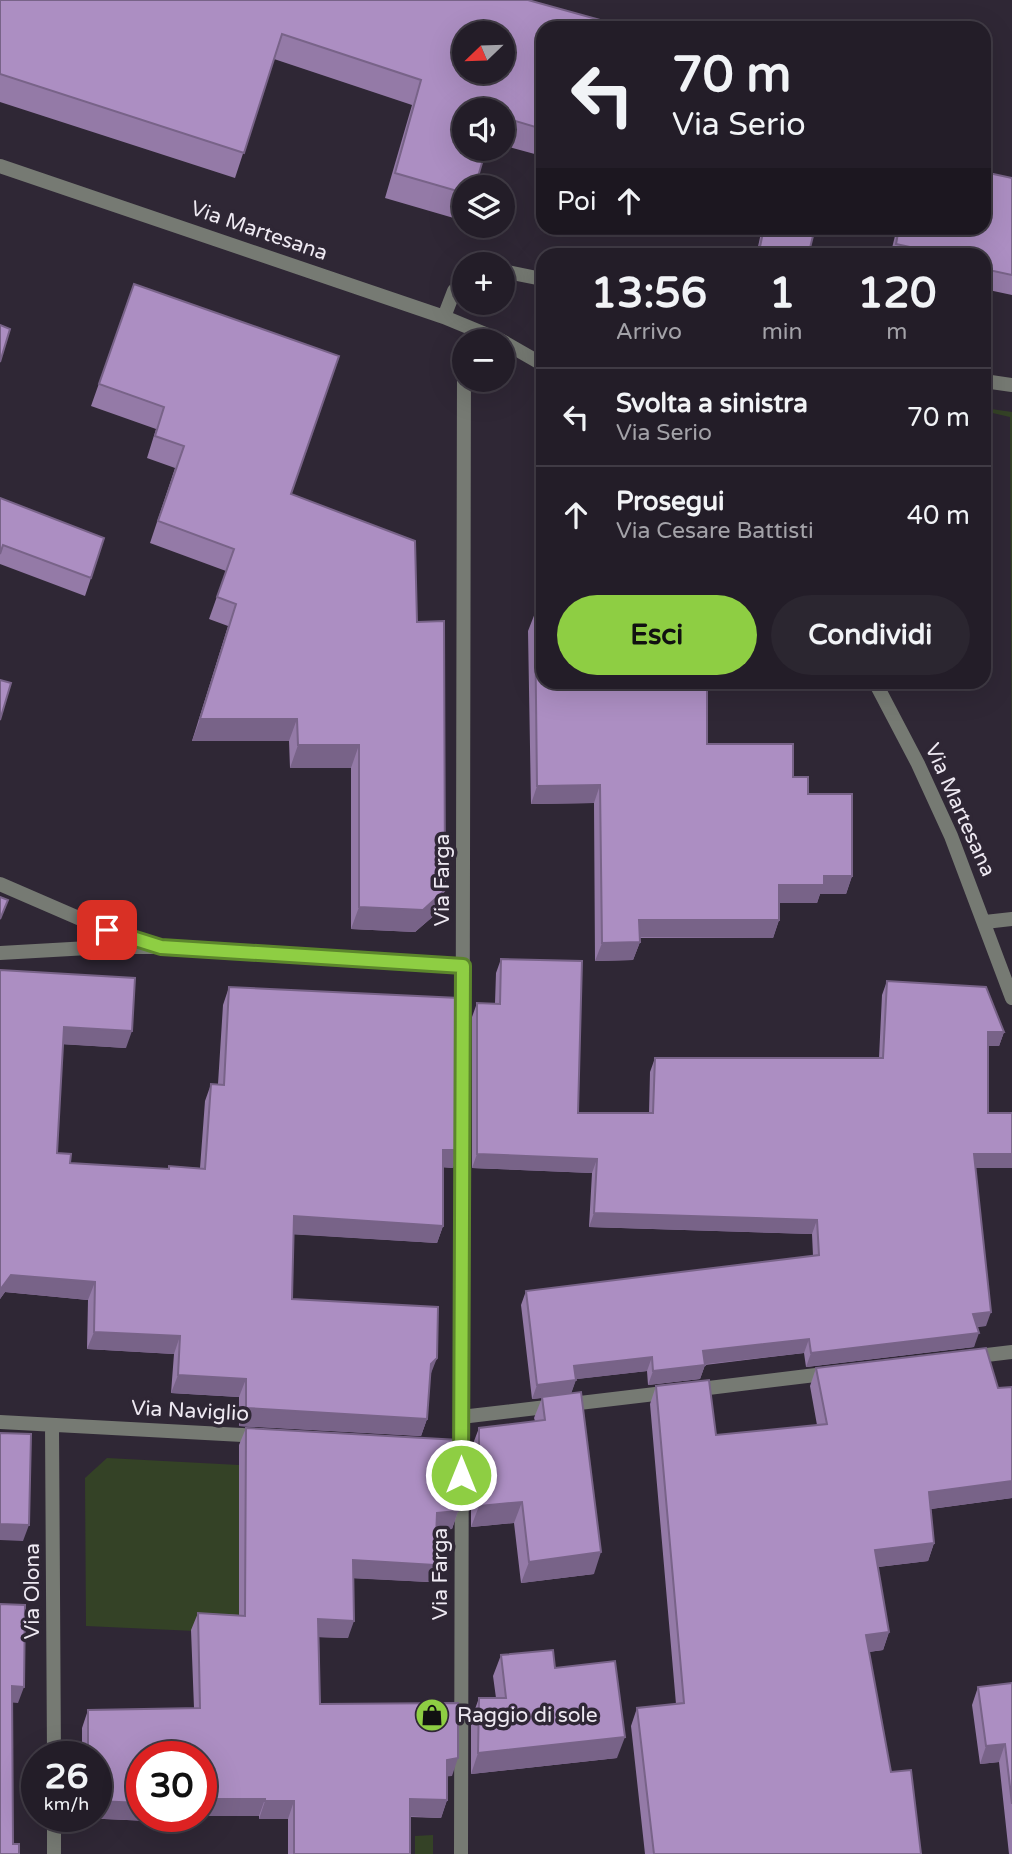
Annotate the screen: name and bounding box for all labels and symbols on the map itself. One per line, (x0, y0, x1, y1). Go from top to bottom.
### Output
north arrow (452, 21, 514, 84)
street label: Via Martesana (187, 196, 331, 266)
street label: Via Martesana (919, 739, 1001, 881)
street label: Via Farga (430, 834, 455, 926)
pin (77, 900, 137, 960)
street label: Via Naviglio (130, 1395, 250, 1427)
position arrow (424, 1438, 498, 1512)
street label: Via Farga (428, 1528, 453, 1620)
street label: Via Olona (20, 1543, 45, 1639)
shop icon: Raggio di sole (413, 1696, 451, 1734)
place label: Raggio di sole (457, 1703, 598, 1728)
speed limit sign: 30 (126, 1741, 217, 1832)

